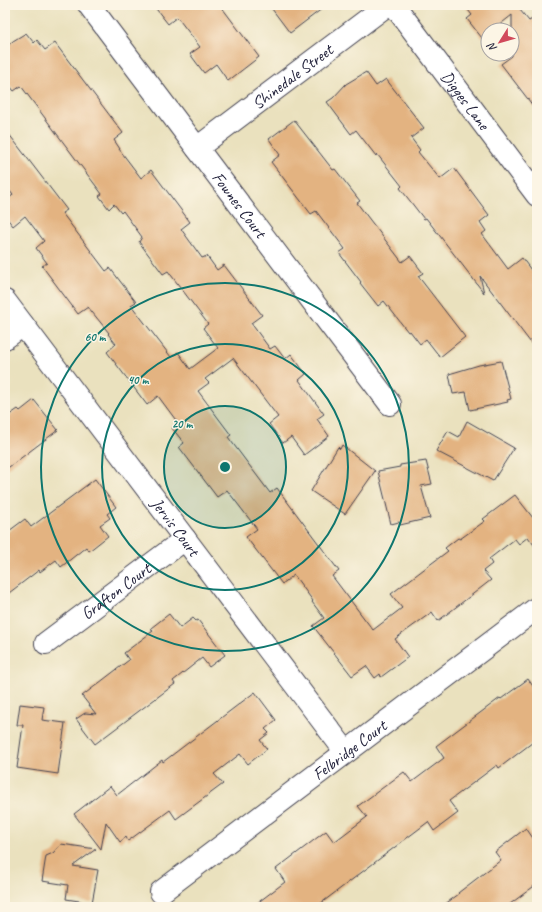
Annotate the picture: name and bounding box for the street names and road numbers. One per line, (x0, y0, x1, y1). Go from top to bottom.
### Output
street label: Shinedale Street (248, 38, 339, 114)
street label: Digges Lane (436, 67, 495, 135)
street label: Fownes Court (208, 168, 272, 244)
street label: Jervis Court (146, 493, 205, 562)
street label: Grafton Court (77, 557, 157, 624)
street label: Felbridge Court (308, 714, 393, 785)

